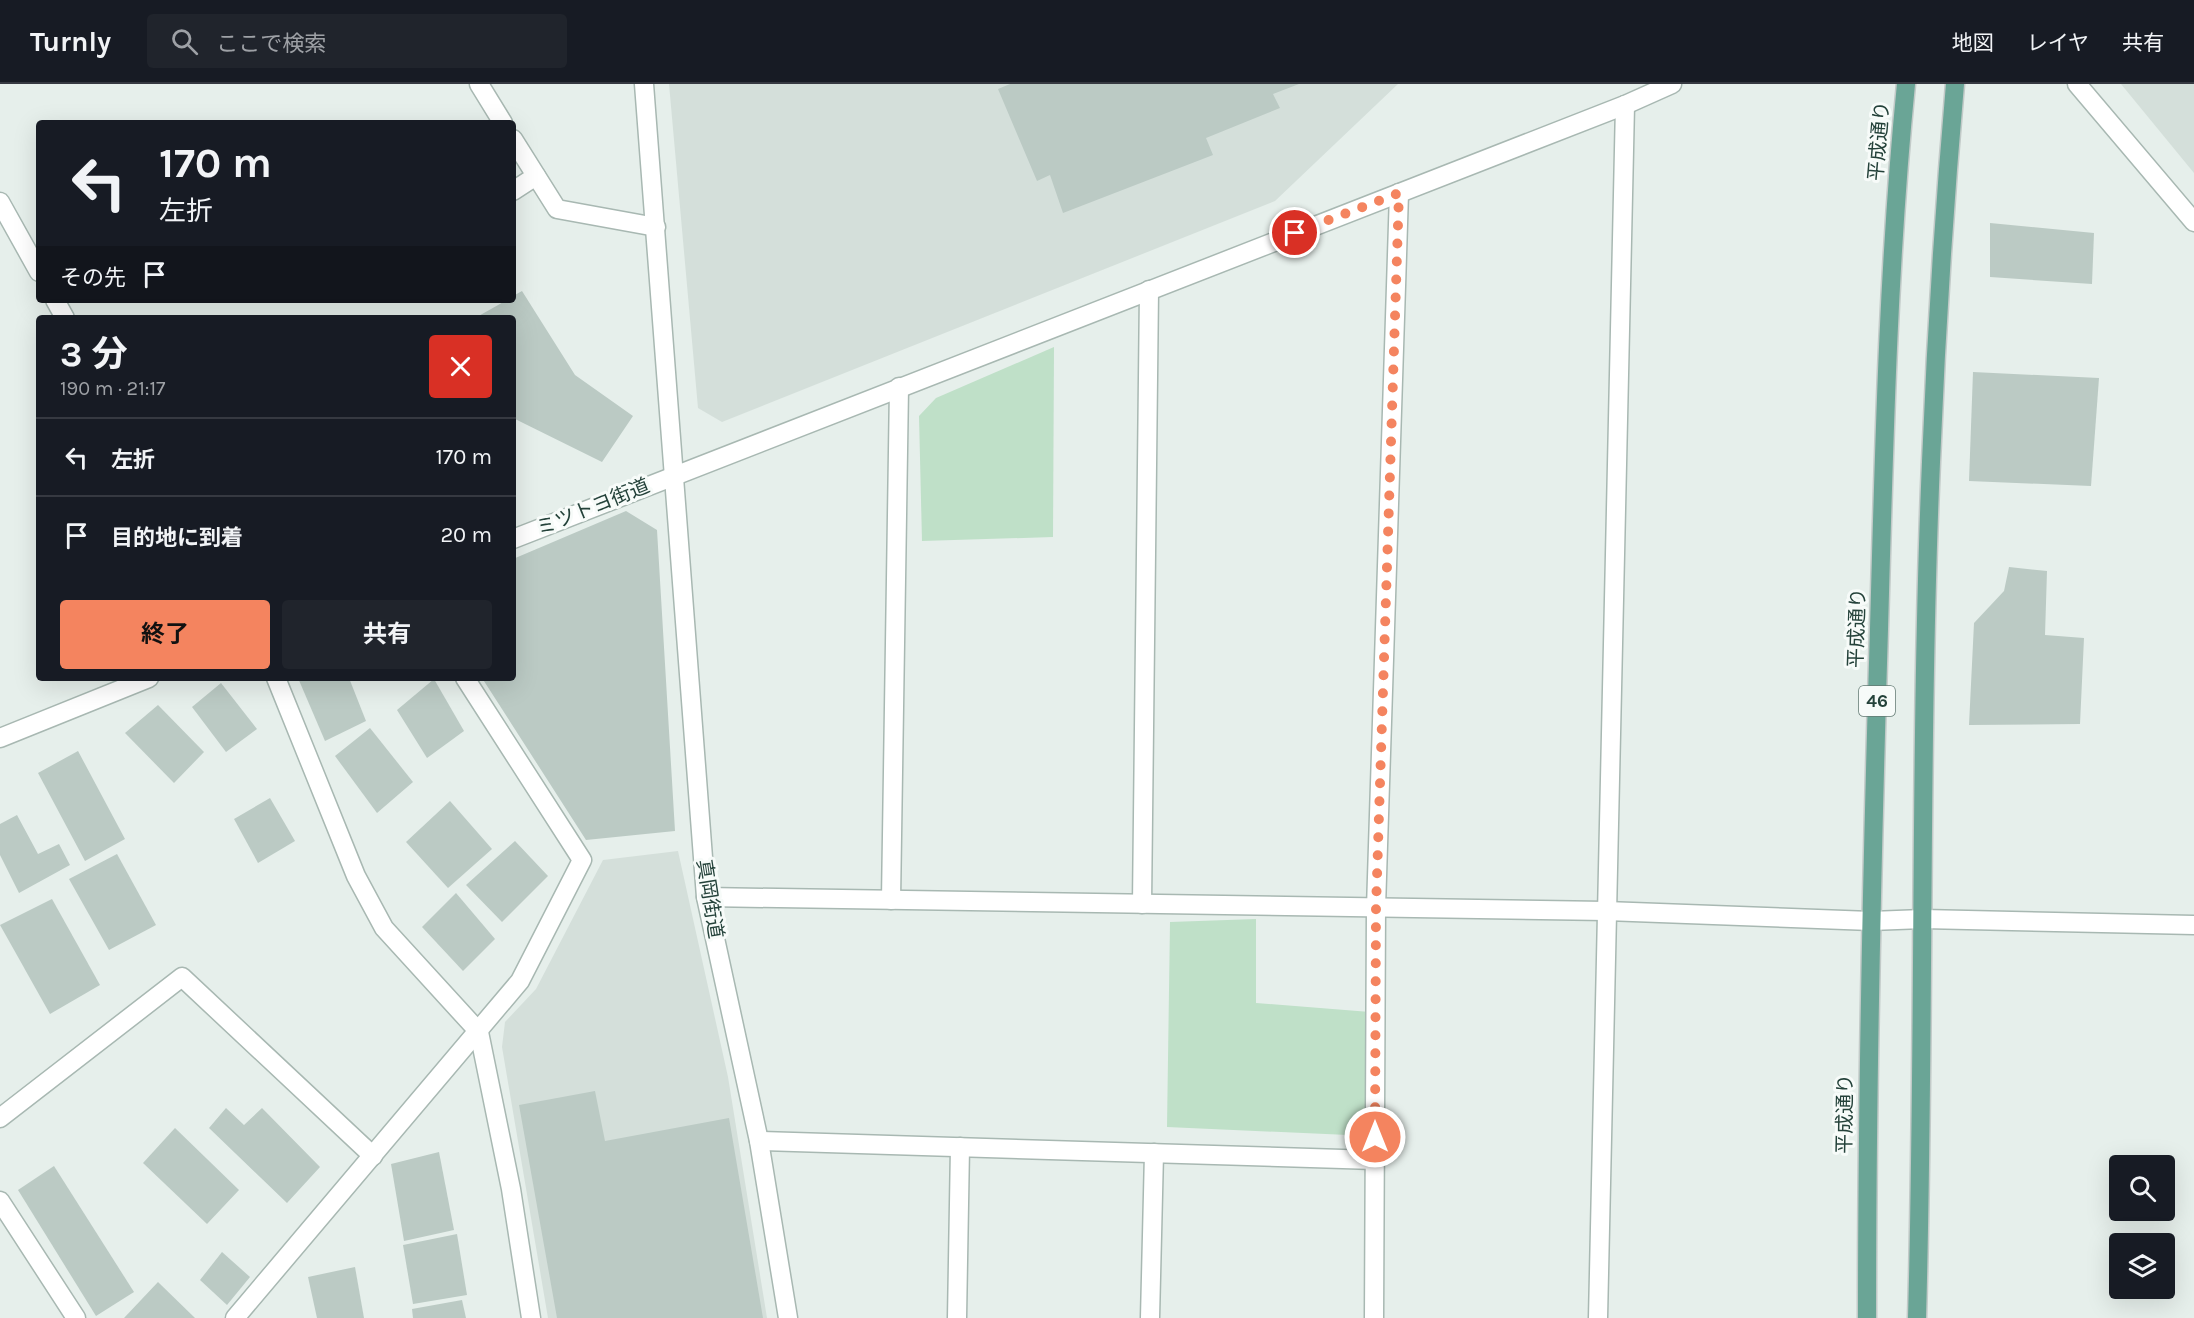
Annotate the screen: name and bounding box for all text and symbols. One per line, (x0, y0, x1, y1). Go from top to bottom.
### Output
search box (147, 14, 567, 68)
text: Turnly (30, 25, 111, 58)
icon: search (168, 25, 201, 58)
text: ここで検索 (216, 31, 326, 57)
text: 地図 (1952, 31, 1994, 55)
text: レイヤ (2027, 31, 2089, 55)
text: 共有 (2122, 31, 2164, 55)
street label: 平成通り (1864, 100, 1894, 182)
text: 170 m (159, 138, 272, 188)
icon: left (60, 144, 138, 222)
text: 左折 (159, 195, 213, 227)
pin (1269, 207, 1320, 258)
icon: arrive (1278, 216, 1311, 249)
icon: arrive (138, 258, 171, 291)
text: その先 (60, 265, 126, 291)
text: 3 分 (60, 333, 128, 375)
button: close (429, 335, 492, 398)
text: 190 m · 21:17 (60, 377, 165, 400)
icon: left (60, 441, 93, 474)
text: 170 m (436, 444, 492, 470)
text: 左折 (111, 447, 155, 473)
street label: ミツトヨ街道 (533, 474, 653, 540)
icon: arrive (60, 519, 93, 552)
text: 20 m (440, 522, 492, 548)
text: 目的地に到着 (111, 525, 243, 551)
street label: 平成通り (1844, 588, 1870, 668)
button: 終了 (60, 600, 270, 669)
button: 共有 (282, 600, 492, 669)
road number: 46 (1859, 686, 1895, 716)
street label: 真岡街道 (692, 858, 728, 940)
street label: 平成通り (1833, 1074, 1857, 1154)
position arrow (1343, 1105, 1407, 1169)
map controls (2109, 1155, 2175, 1299)
button: search (2109, 1155, 2175, 1221)
button: layers (2109, 1233, 2175, 1299)

